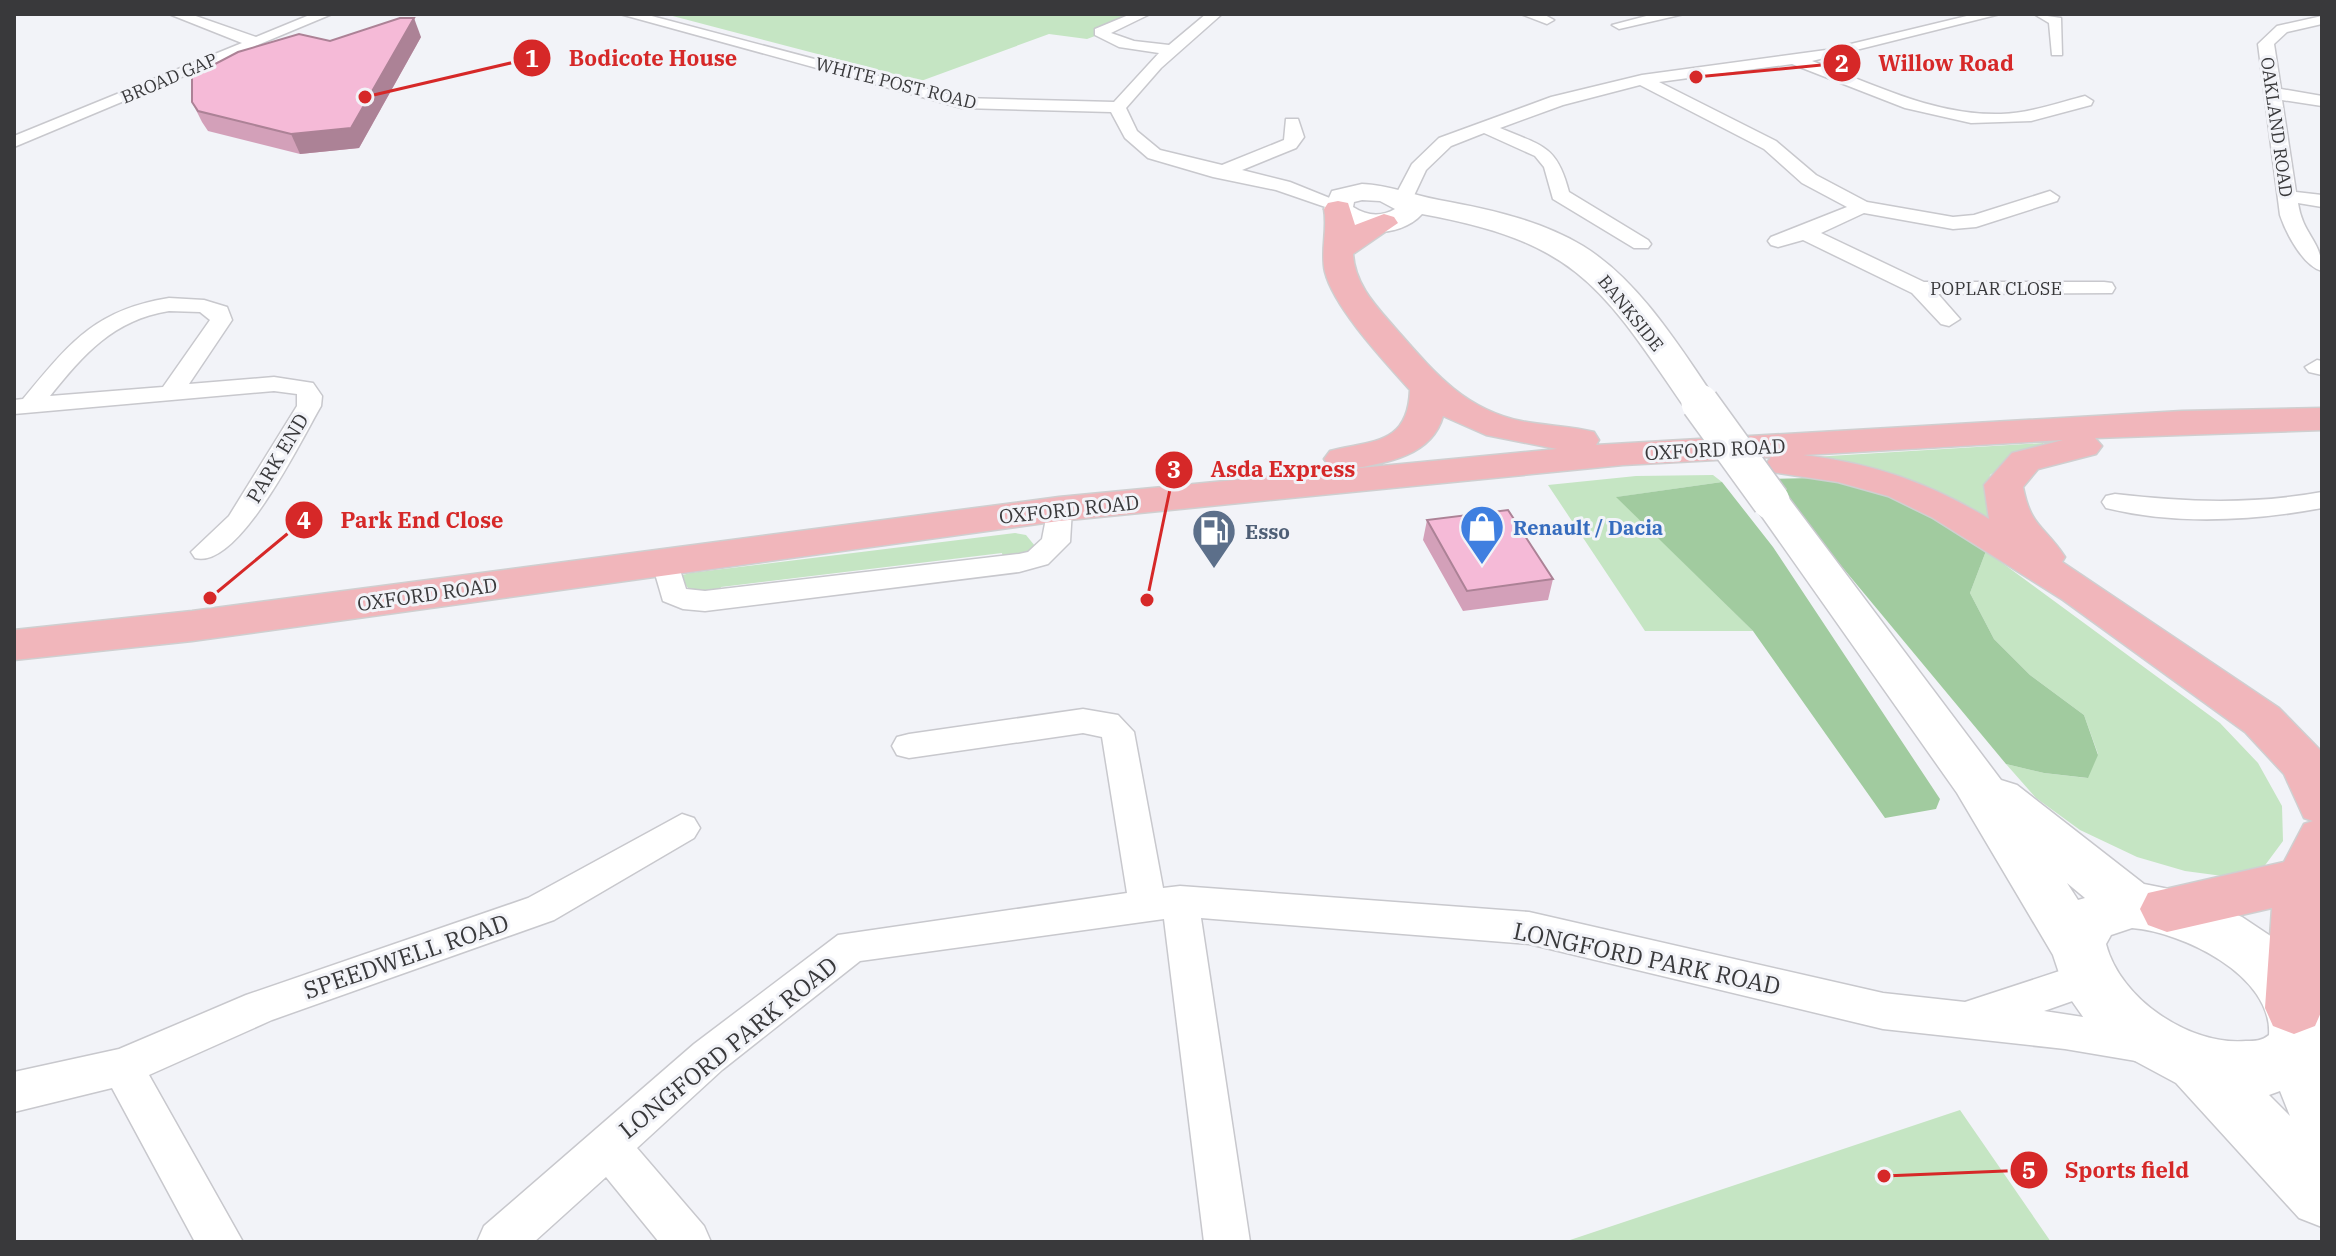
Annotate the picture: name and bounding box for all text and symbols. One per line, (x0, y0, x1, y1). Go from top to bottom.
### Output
callout: Bodicote House (512, 35, 753, 81)
callout: Willow Road (1822, 40, 2030, 86)
text: 1 (525, 42, 539, 74)
text: Bodicote House (569, 43, 737, 72)
street label: BROAD GAP (118, 47, 220, 109)
text: 2 (1835, 47, 1849, 79)
text: Willow Road (1878, 48, 2014, 77)
street label: WHITE POST ROAD (813, 52, 979, 114)
street label: OAKLAND ROAD (2256, 56, 2298, 198)
street label: BANKSIDE (1593, 270, 1669, 356)
street label: POPLAR CLOSE (1930, 277, 2062, 300)
street label: PARK END (240, 408, 314, 508)
street label: OXFORD ROAD (1644, 432, 1786, 466)
callout: Asda Express (1154, 447, 1371, 493)
text: 3 (1167, 453, 1181, 485)
text: Asda Express (1211, 454, 1355, 483)
street label: OXFORD ROAD (997, 488, 1141, 530)
callout: Park End Close (284, 497, 519, 543)
shop icon: Renault / Dacia (1458, 503, 1506, 566)
text: 4 (297, 504, 311, 536)
text: Park End Close (340, 505, 504, 534)
fuel station icon: Esso (1190, 507, 1238, 570)
place label: Renault / Dacia (1513, 514, 1663, 541)
place label: Esso (1245, 518, 1290, 545)
street label: OXFORD ROAD (355, 571, 499, 617)
street label: SPEEDWELL ROAD (299, 906, 513, 1006)
street label: LONGFORD PARK ROAD (1510, 914, 1784, 1002)
street label: LONGFORD PARK ROAD (612, 949, 844, 1145)
callout: Sports field (2009, 1147, 2205, 1193)
text: 5 (2022, 1154, 2036, 1186)
text: Sports field (2065, 1155, 2189, 1184)

